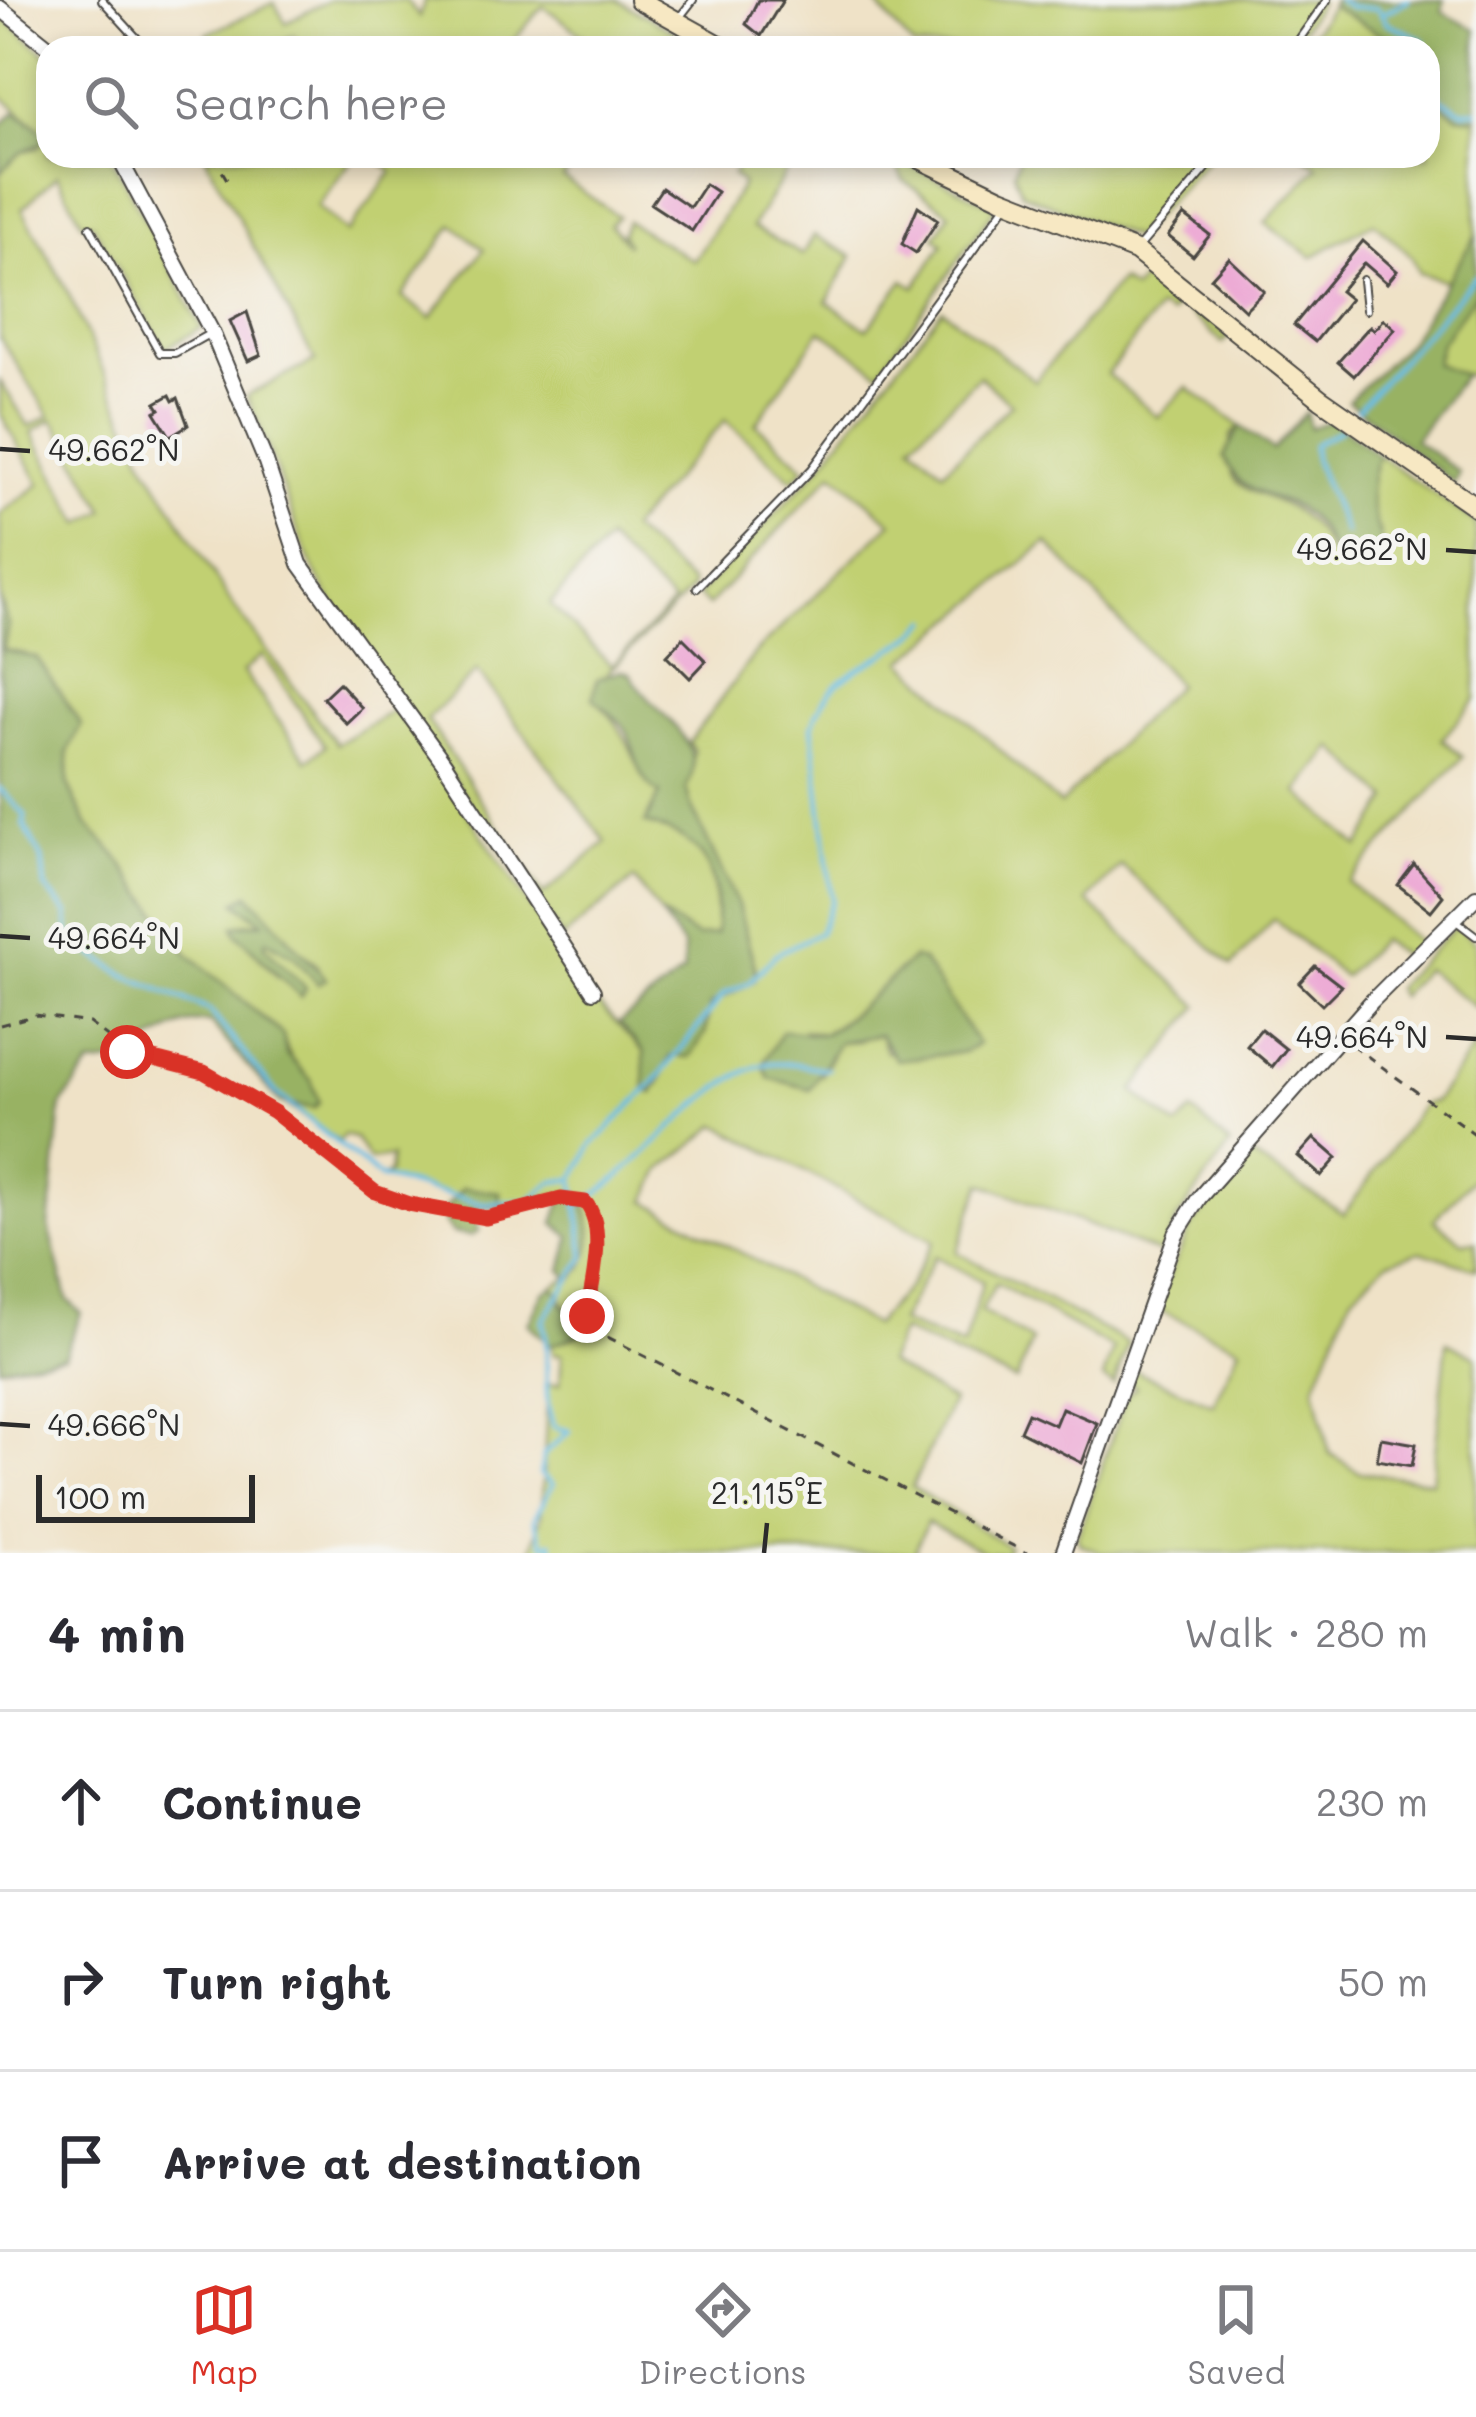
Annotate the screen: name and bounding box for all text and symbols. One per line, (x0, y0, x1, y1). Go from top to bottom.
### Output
search box (36, 36, 1440, 168)
icon: search (78, 69, 144, 135)
text: Search here (174, 73, 448, 131)
text: 49.662°N (49, 429, 179, 469)
text: 49.662°N (1297, 528, 1427, 568)
text: 49.664°N (48, 917, 180, 957)
text: 49.664°N (1296, 1016, 1428, 1056)
route start (100, 1025, 154, 1079)
route end (560, 1289, 614, 1343)
text: 49.666°N (48, 1404, 180, 1444)
scale bar (36, 1469, 255, 1522)
text: 21.115°E (711, 1472, 823, 1512)
text: 100 m (54, 1474, 146, 1517)
text: 4 min (48, 1598, 186, 1665)
text: Walk · 280 m (1184, 1606, 1428, 1657)
icon: ahead (48, 1768, 114, 1834)
text: Continue (162, 1772, 362, 1830)
text: 230 m (1316, 1775, 1428, 1826)
icon: right (48, 1948, 114, 2014)
text: Turn right (162, 1952, 391, 2010)
text: 50 m (1338, 1955, 1428, 2006)
icon: arrive (48, 2128, 114, 2194)
text: Arrive at destination (162, 2132, 642, 2190)
tab: Map (191, 2277, 258, 2392)
tab: Directions (639, 2277, 806, 2392)
tab: Saved (1188, 2277, 1285, 2392)

